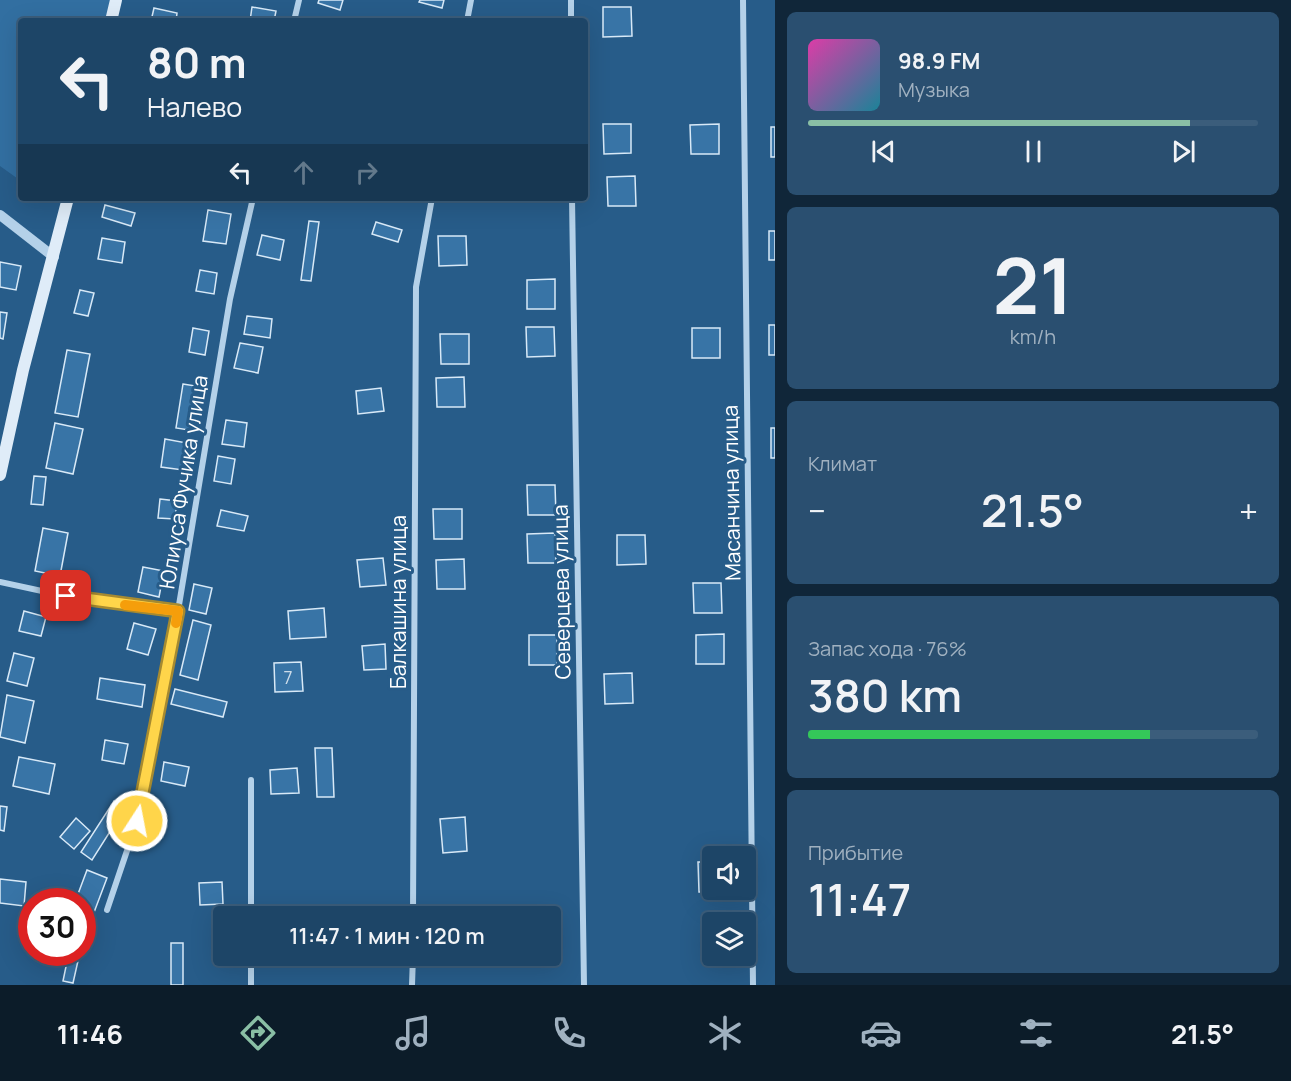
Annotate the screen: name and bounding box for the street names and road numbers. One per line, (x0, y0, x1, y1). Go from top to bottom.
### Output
street label: Юлиуса Фучика улица (152, 373, 214, 591)
street label: Масанчина улица (715, 405, 747, 581)
street label: Северцева улица (545, 504, 577, 680)
street label: Балкашина улица (384, 515, 412, 689)

